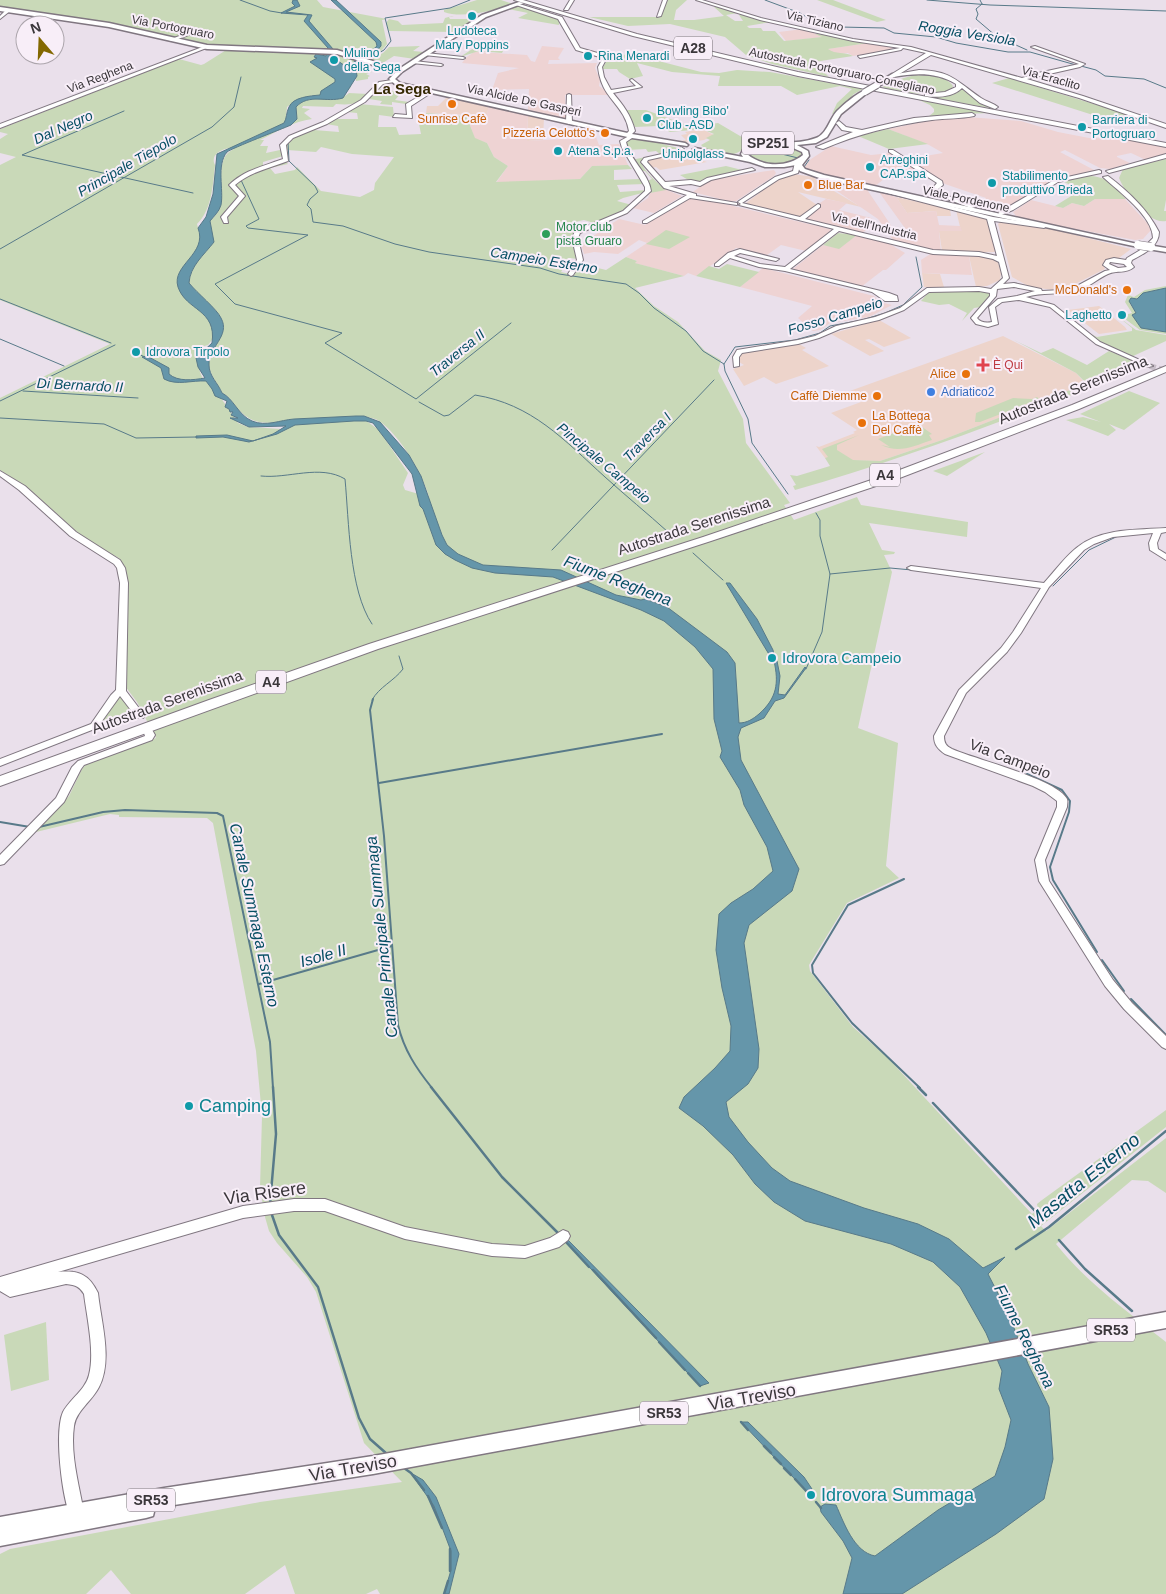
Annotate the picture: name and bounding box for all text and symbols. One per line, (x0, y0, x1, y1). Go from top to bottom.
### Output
street label: Via Tiziano (785, 8, 845, 34)
marker: Ludoteca Mary Poppins (466, 10, 478, 22)
street label: Via Portogruaro (131, 12, 216, 42)
north arrow (15, 15, 65, 65)
water label: Roggia Versiola (917, 17, 1017, 49)
text: N (28, 18, 43, 37)
place label: Ludoteca Mary Poppins (435, 24, 509, 52)
road number: A28 (674, 36, 712, 59)
street label: Autostrada Portogruaro-Conegliano (748, 44, 936, 98)
place label: Mulino della Sega (344, 46, 401, 74)
place label: Rina Menardi (598, 49, 669, 63)
marker: Rina Menardi (582, 50, 594, 62)
marker: Mulino della Sega (328, 54, 340, 66)
street label: Via Reghena (65, 58, 135, 96)
street label: Via Eraclito (1020, 63, 1082, 93)
district label: La Sega (373, 80, 431, 97)
street label: Via Alcide De Gasperi (466, 81, 582, 119)
marker: Sunrise Cafè (446, 98, 458, 110)
place label: Bowling Bibo' Club -ASD (657, 104, 729, 132)
water label: Dal Negro (31, 107, 95, 147)
place label: Sunrise Cafè (417, 112, 487, 126)
marker: Bowling Bibo' Club -ASD (641, 112, 653, 124)
place label: Barriera di Portogruaro (1092, 113, 1156, 141)
marker: Barriera di Portogruaro (1076, 121, 1088, 133)
place label: Pizzeria Celotto's (503, 126, 595, 140)
marker: Pizzeria Celotto's (599, 127, 611, 139)
water label: Principale Tiepolo (75, 130, 179, 200)
road number: SP251 (742, 132, 794, 154)
marker: Unipolglass (687, 133, 699, 145)
place label: Atena S.p.a. (568, 144, 634, 158)
marker: Atena S.p.a. (552, 145, 564, 157)
place label: Unipolglass (662, 147, 724, 161)
place label: Arreghini CAP.spa (880, 153, 928, 181)
marker: Arreghini CAP.spa (864, 161, 876, 173)
place label: Stabilimento produttivo Brieda (1002, 169, 1093, 197)
marker: Stabilimento produttivo Brieda (986, 177, 998, 189)
place label: Blue Bar (818, 178, 864, 192)
marker: Blue Bar (802, 179, 814, 191)
street label: Viale Pordenone (921, 183, 1011, 215)
street label: Via dell'Industria (830, 209, 918, 243)
place label: Motor club pista Gruaro (556, 220, 622, 248)
marker: Motor club pista Gruaro (540, 228, 552, 240)
water label: Campeio Esterno (489, 244, 599, 276)
place label: McDonald's (1055, 283, 1117, 297)
marker: McDonald's (1121, 284, 1133, 296)
water label: Fosso Campeio (786, 294, 884, 338)
place label: Laghetto (1065, 308, 1112, 322)
marker: Laghetto (1116, 309, 1128, 321)
water label: Traversa II (426, 326, 488, 380)
place label: Idrovora Tirpolo (146, 345, 230, 359)
marker: Idrovora Tirpolo (130, 346, 142, 358)
street label: Autostrada Serenissima (996, 352, 1150, 427)
place label: È Qui (993, 357, 1023, 372)
marker: È Qui (977, 359, 989, 371)
place label: Alice (930, 367, 956, 381)
marker: Alice (960, 368, 972, 380)
water label: Di Bernardo II (36, 375, 124, 395)
place label: Adriatico2 (941, 385, 995, 399)
marker: Adriatico2 (925, 386, 937, 398)
place label: Caffè Diemme (791, 389, 867, 403)
marker: Caffè Diemme (871, 390, 883, 402)
water label: Traversa I (620, 409, 674, 465)
place label: La Bottega Del Caffè (872, 409, 930, 437)
marker: La Bottega Del Caffè (856, 417, 868, 429)
water label: Pincipale Campeio (554, 419, 654, 507)
road number: A4 (870, 464, 900, 486)
street label: Autostrada Serenissima (615, 493, 773, 558)
water label: Fiume Reghena (562, 552, 674, 609)
place label: Idrovora Campeio (782, 649, 901, 666)
marker: Idrovora Campeio (766, 652, 778, 664)
street label: Autostrada Serenissima (89, 666, 245, 737)
road number: A4 (256, 670, 286, 694)
street label: Via Campeio (967, 735, 1053, 782)
water label: Canale Summaga Esterno (227, 822, 282, 1009)
water label: Canale Principale Summaga (362, 835, 401, 1039)
water label: Isole II (298, 941, 349, 970)
place label: Camping (199, 1096, 271, 1116)
marker: Camping (183, 1100, 195, 1112)
water label: Masatta Esterno (1023, 1129, 1144, 1232)
street label: Via Risere (223, 1177, 307, 1209)
water label: Fiume Reghena (991, 1282, 1058, 1391)
road number: SR53 (1087, 1318, 1135, 1342)
street label: Via Treviso (707, 1379, 797, 1415)
road number: SR53 (640, 1402, 688, 1425)
street label: Via Treviso (308, 1450, 398, 1486)
place label: Idrovora Summaga (821, 1485, 975, 1505)
road number: SR53 (127, 1488, 175, 1512)
marker: Idrovora Summaga (805, 1489, 817, 1501)

